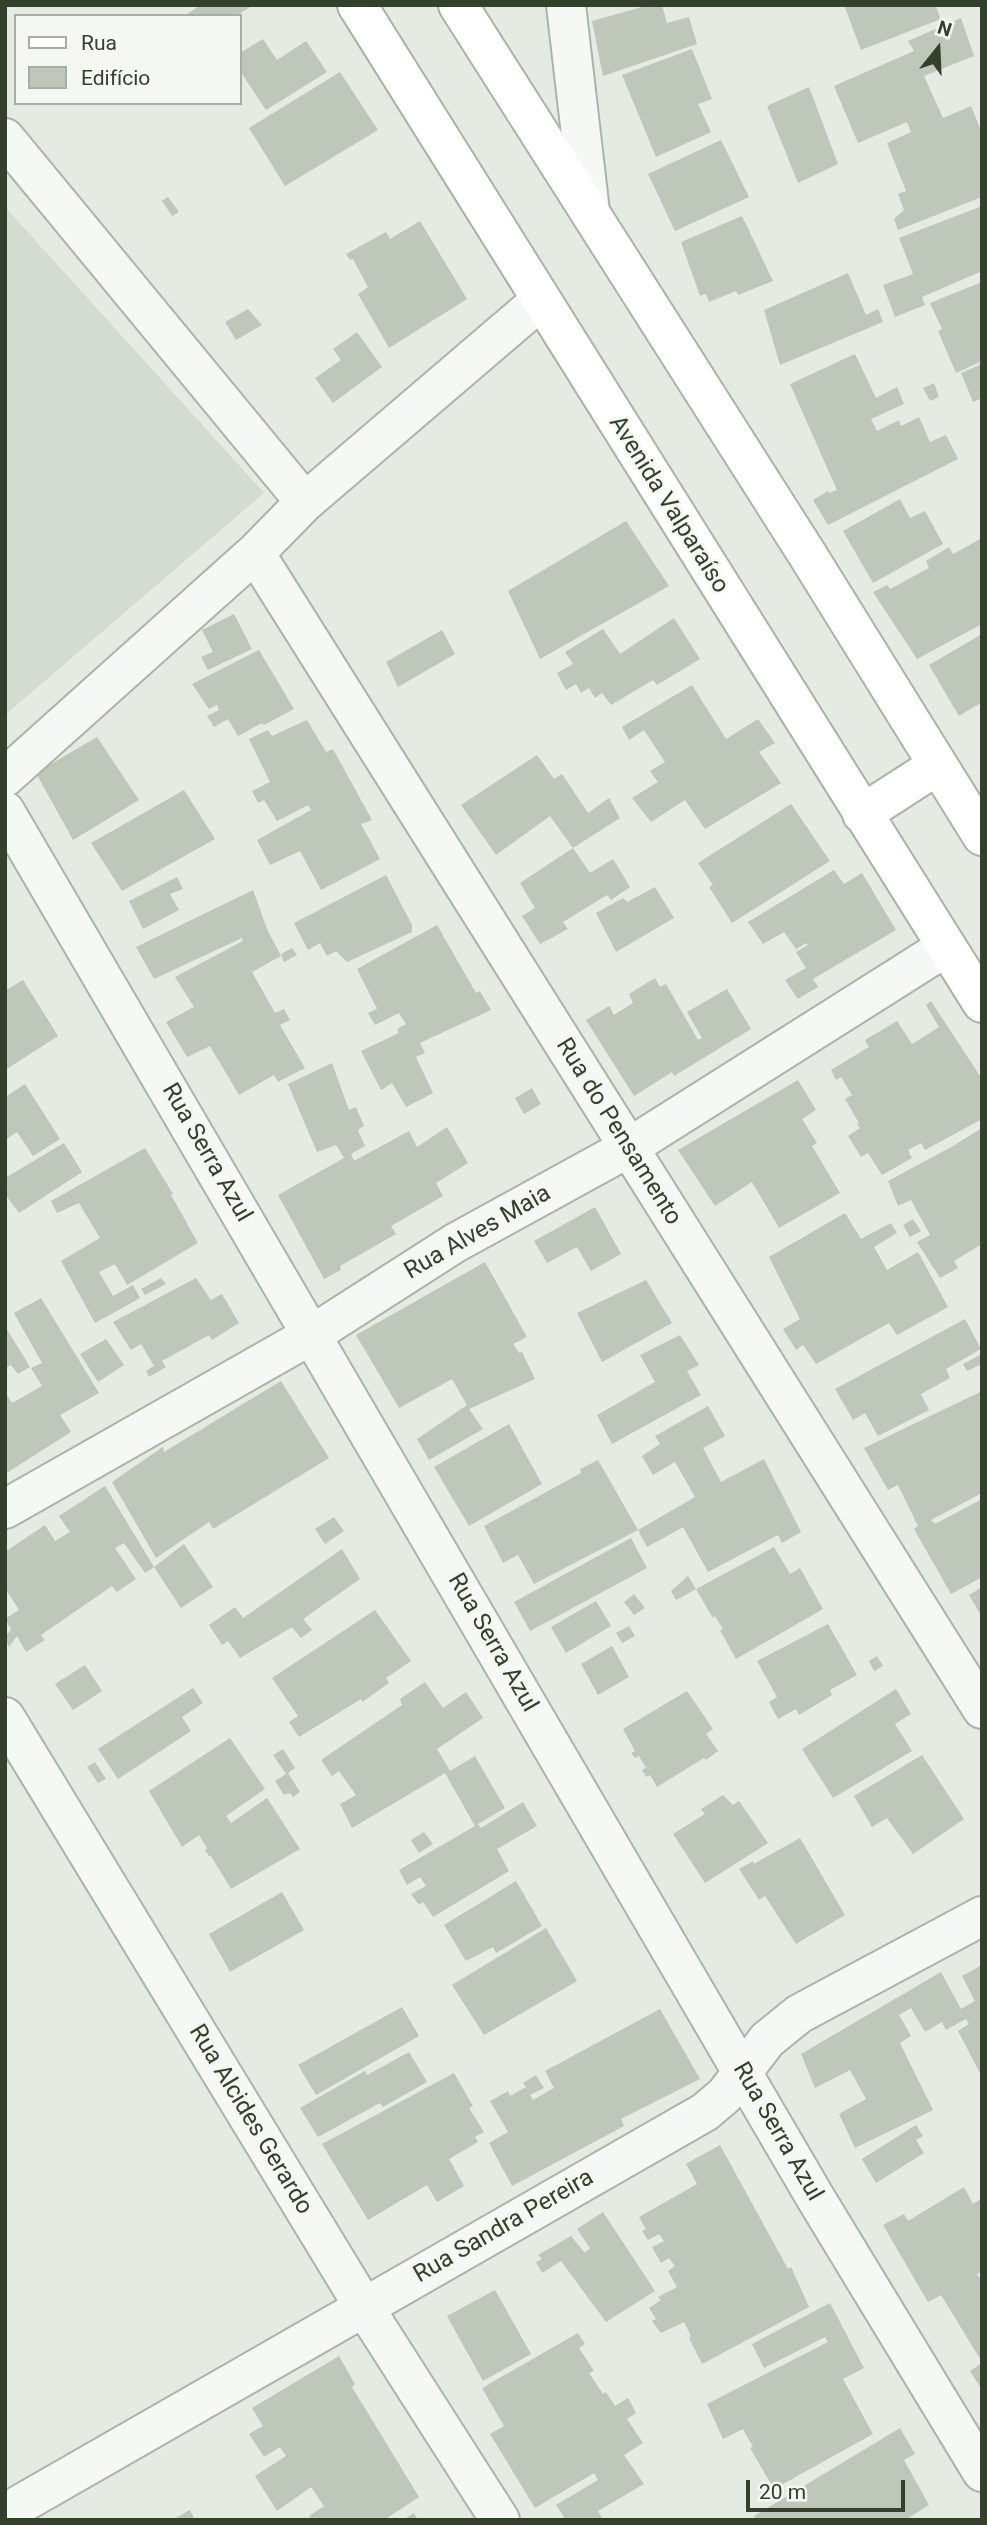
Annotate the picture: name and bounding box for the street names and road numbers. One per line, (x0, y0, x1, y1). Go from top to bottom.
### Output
street label: Avenida Valparaíso (602, 411, 734, 599)
street label: Rua do Pensamento (549, 1033, 687, 1231)
street label: Rua Serra Azul (155, 1078, 257, 1228)
street label: Rua Alves Maia (400, 1180, 556, 1286)
street label: Rua Serra Azul (441, 1568, 543, 1718)
street label: Rua Alcides Gerardo (182, 2020, 318, 2220)
street label: Rua Serra Azul (726, 2057, 828, 2207)
street label: Rua Sandra Pereira (409, 2164, 599, 2290)

